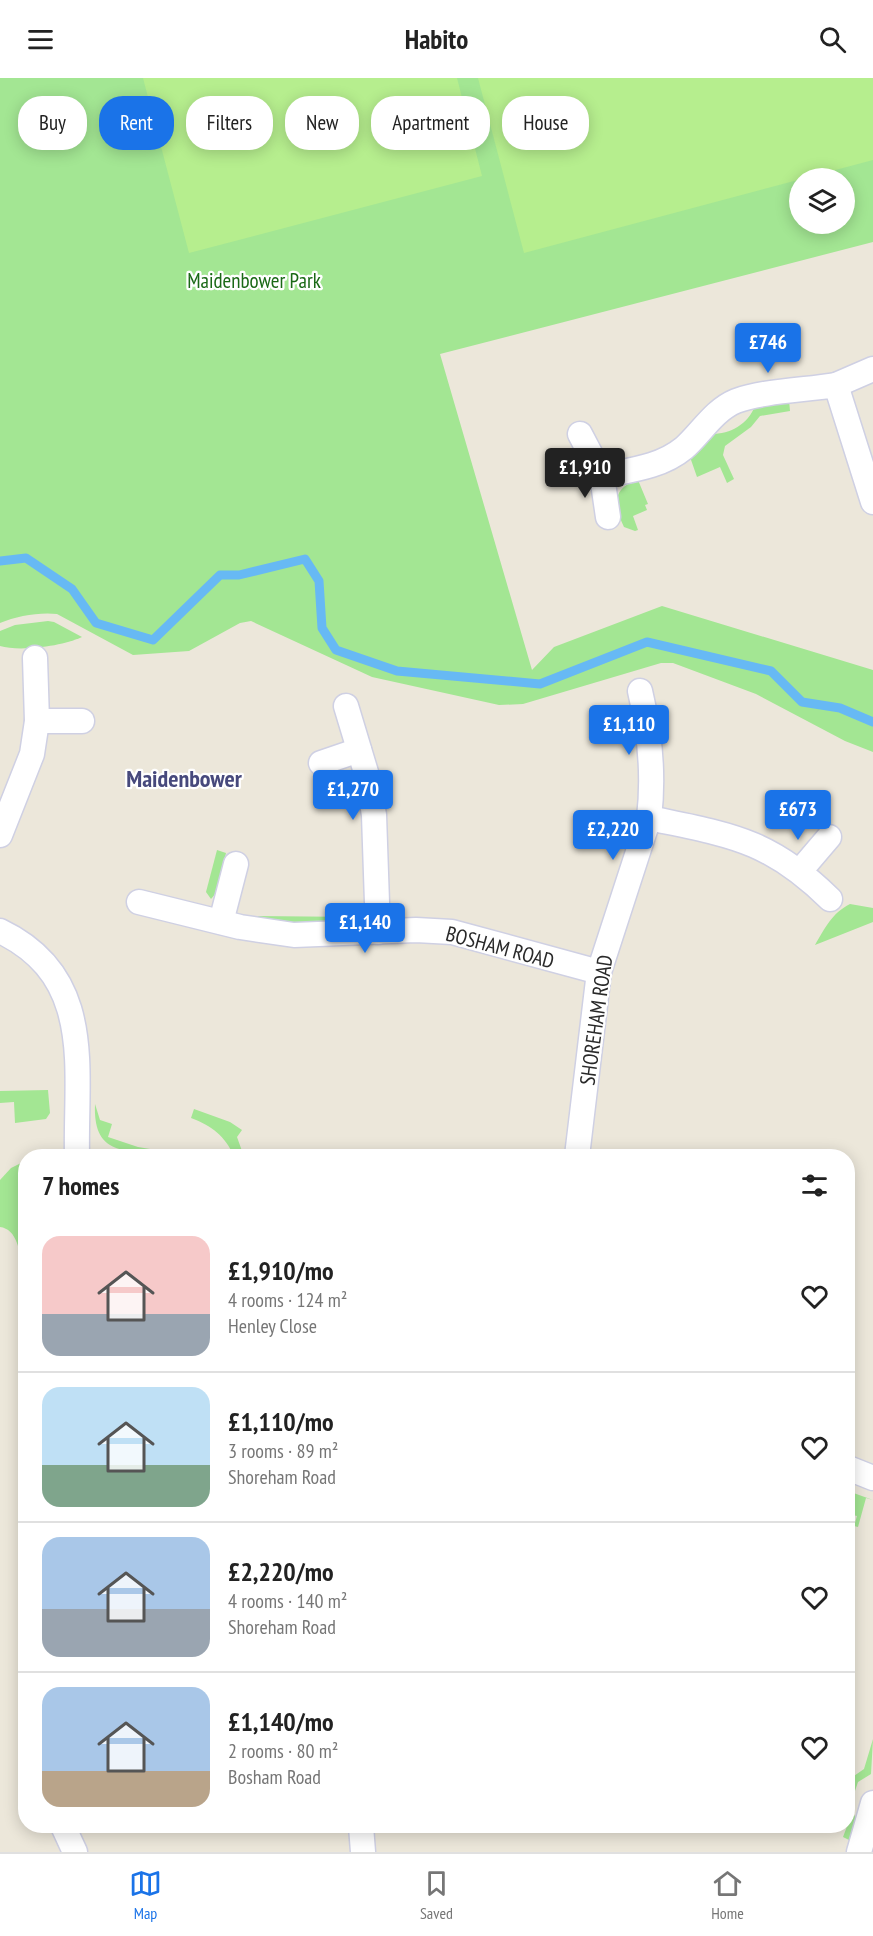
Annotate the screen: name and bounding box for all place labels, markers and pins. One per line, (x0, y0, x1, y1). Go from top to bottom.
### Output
pin: £746 (732, 323, 804, 374)
pin: £1,910 (536, 448, 634, 499)
pin: £1,110 (580, 705, 678, 756)
pin: £1,270 (304, 770, 402, 821)
pin: £673 (762, 790, 834, 841)
pin: £2,220 (564, 810, 662, 861)
pin: £1,140 (316, 903, 414, 954)

